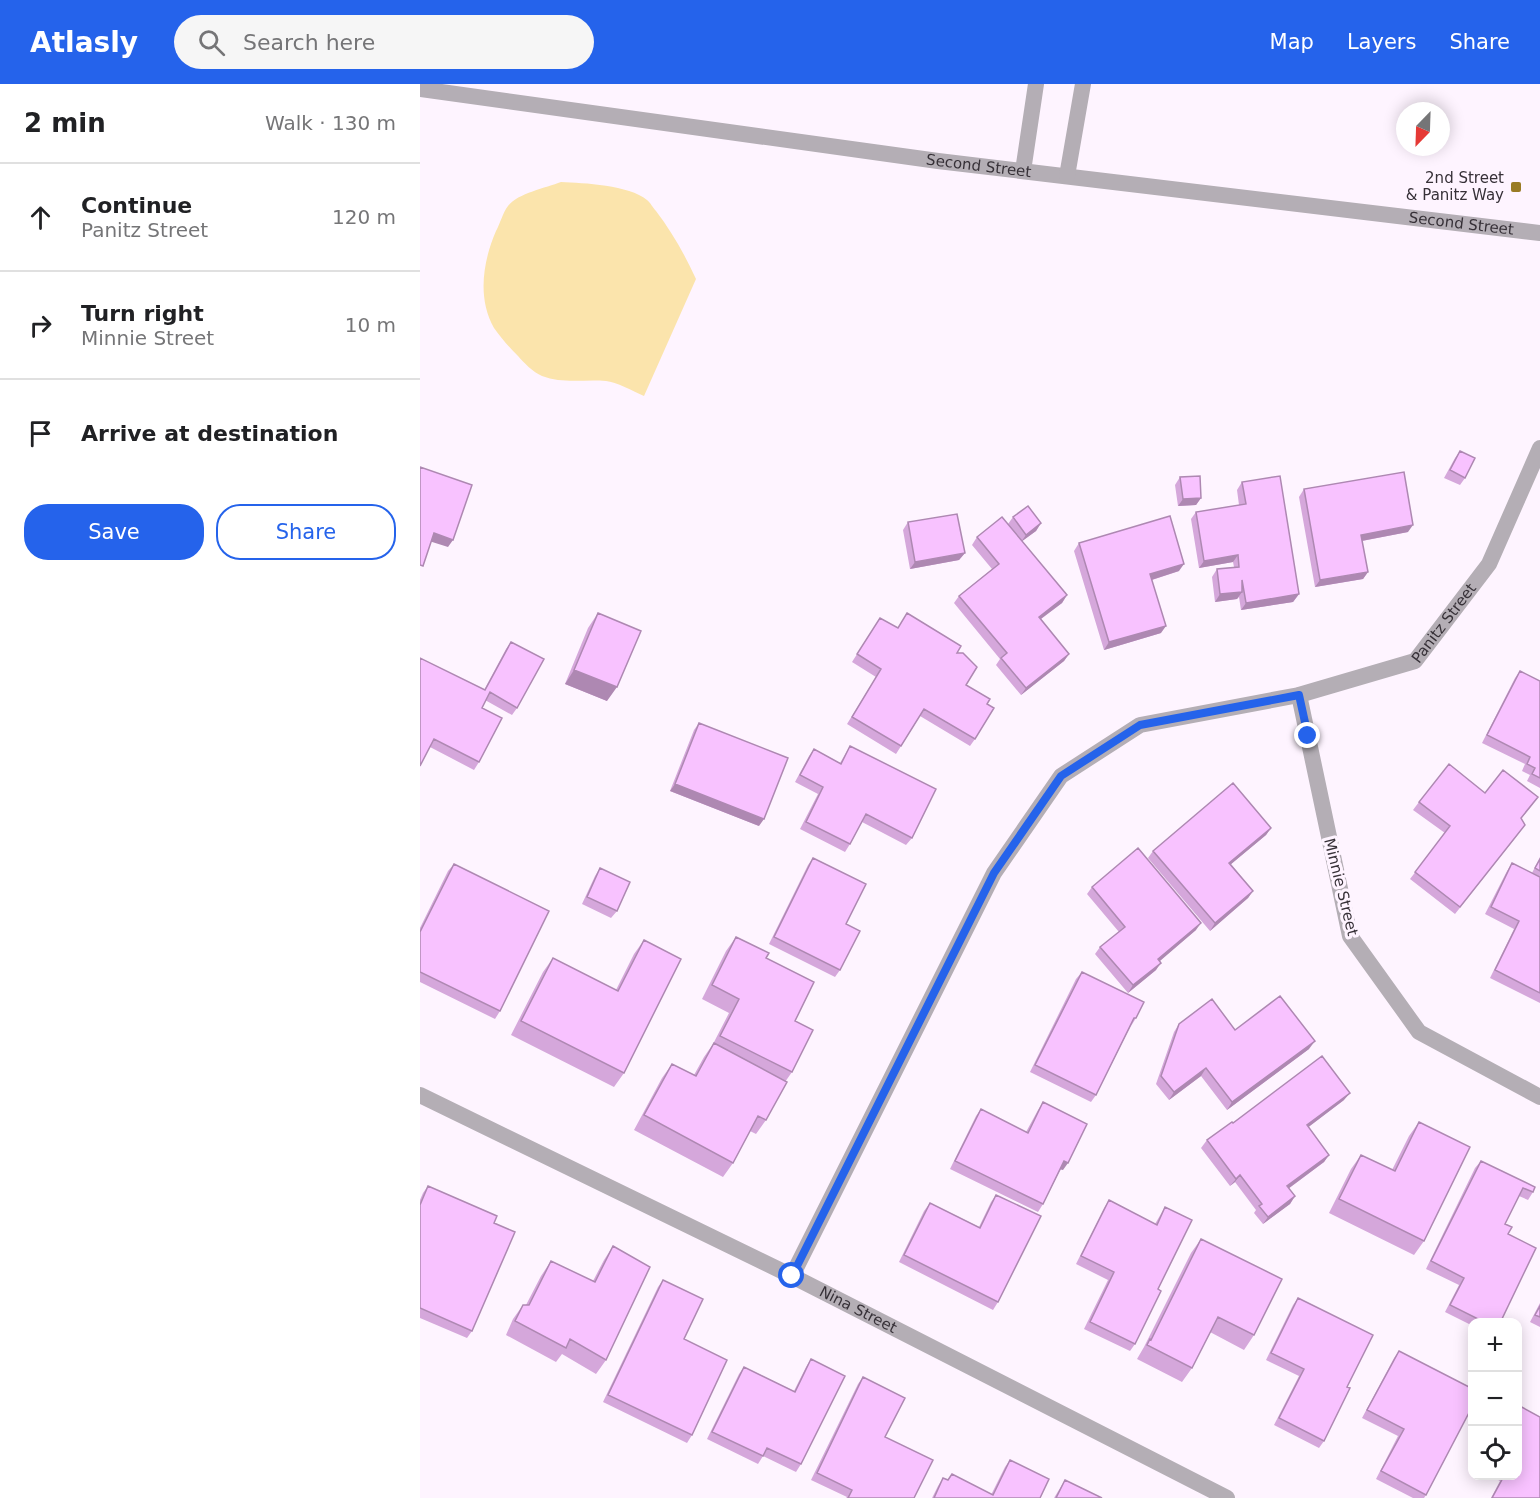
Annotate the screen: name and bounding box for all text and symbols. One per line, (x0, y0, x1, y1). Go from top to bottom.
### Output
search box (174, 15, 594, 69)
text: Atlasly (30, 26, 138, 59)
icon: search (195, 26, 228, 59)
text: Search here (243, 30, 375, 55)
text: Map (1270, 30, 1314, 54)
text: Layers (1347, 30, 1416, 54)
text: Share (1449, 30, 1510, 54)
north arrow (1396, 102, 1450, 156)
text: 2 min (24, 108, 106, 138)
text: Walk · 130 m (265, 111, 396, 135)
street label: Second Street (925, 150, 1032, 181)
place label: 2nd Street & Panitz Way (1406, 169, 1504, 204)
marker: 2nd Street & Panitz Way (1509, 180, 1523, 194)
text: Continue (81, 193, 192, 218)
icon: ahead (24, 201, 57, 234)
text: 120 m (332, 205, 396, 229)
street label: Second Street (1408, 208, 1515, 239)
text: Panitz Street (81, 218, 208, 242)
text: Turn right (81, 301, 204, 326)
icon: right (24, 309, 57, 342)
text: 10 m (345, 313, 396, 337)
text: Minnie Street (81, 326, 214, 350)
icon: arrive (24, 417, 57, 450)
text: Arrive at destination (81, 421, 338, 446)
button: Save (24, 504, 204, 560)
button: Share (216, 504, 396, 560)
street label: Panitz Street (1408, 580, 1480, 667)
route end (1294, 722, 1320, 748)
street label: Minnie Street (1320, 836, 1362, 938)
route start (778, 1262, 804, 1288)
street label: Nina Street (816, 1283, 900, 1337)
map controls (1468, 1318, 1522, 1480)
button: + (1468, 1318, 1522, 1372)
button: − (1468, 1372, 1522, 1426)
button: locate (1468, 1426, 1522, 1480)

